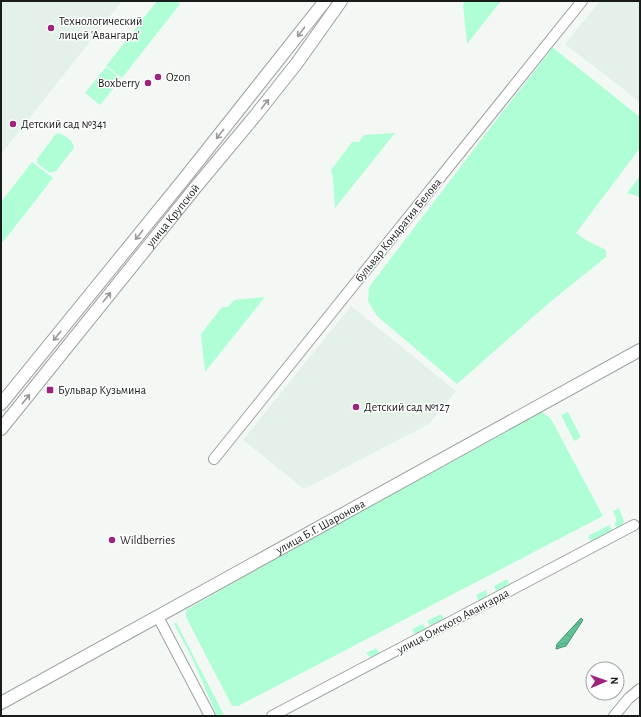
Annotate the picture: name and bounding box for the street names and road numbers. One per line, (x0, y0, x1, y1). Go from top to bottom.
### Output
street label: бульвар Кондратия Белова (353, 176, 444, 285)
street label: улица Крупской (143, 182, 202, 251)
street label: улица Б.Г. Шаронова (273, 497, 367, 557)
street label: улица Омского Авангарда (394, 586, 512, 657)

